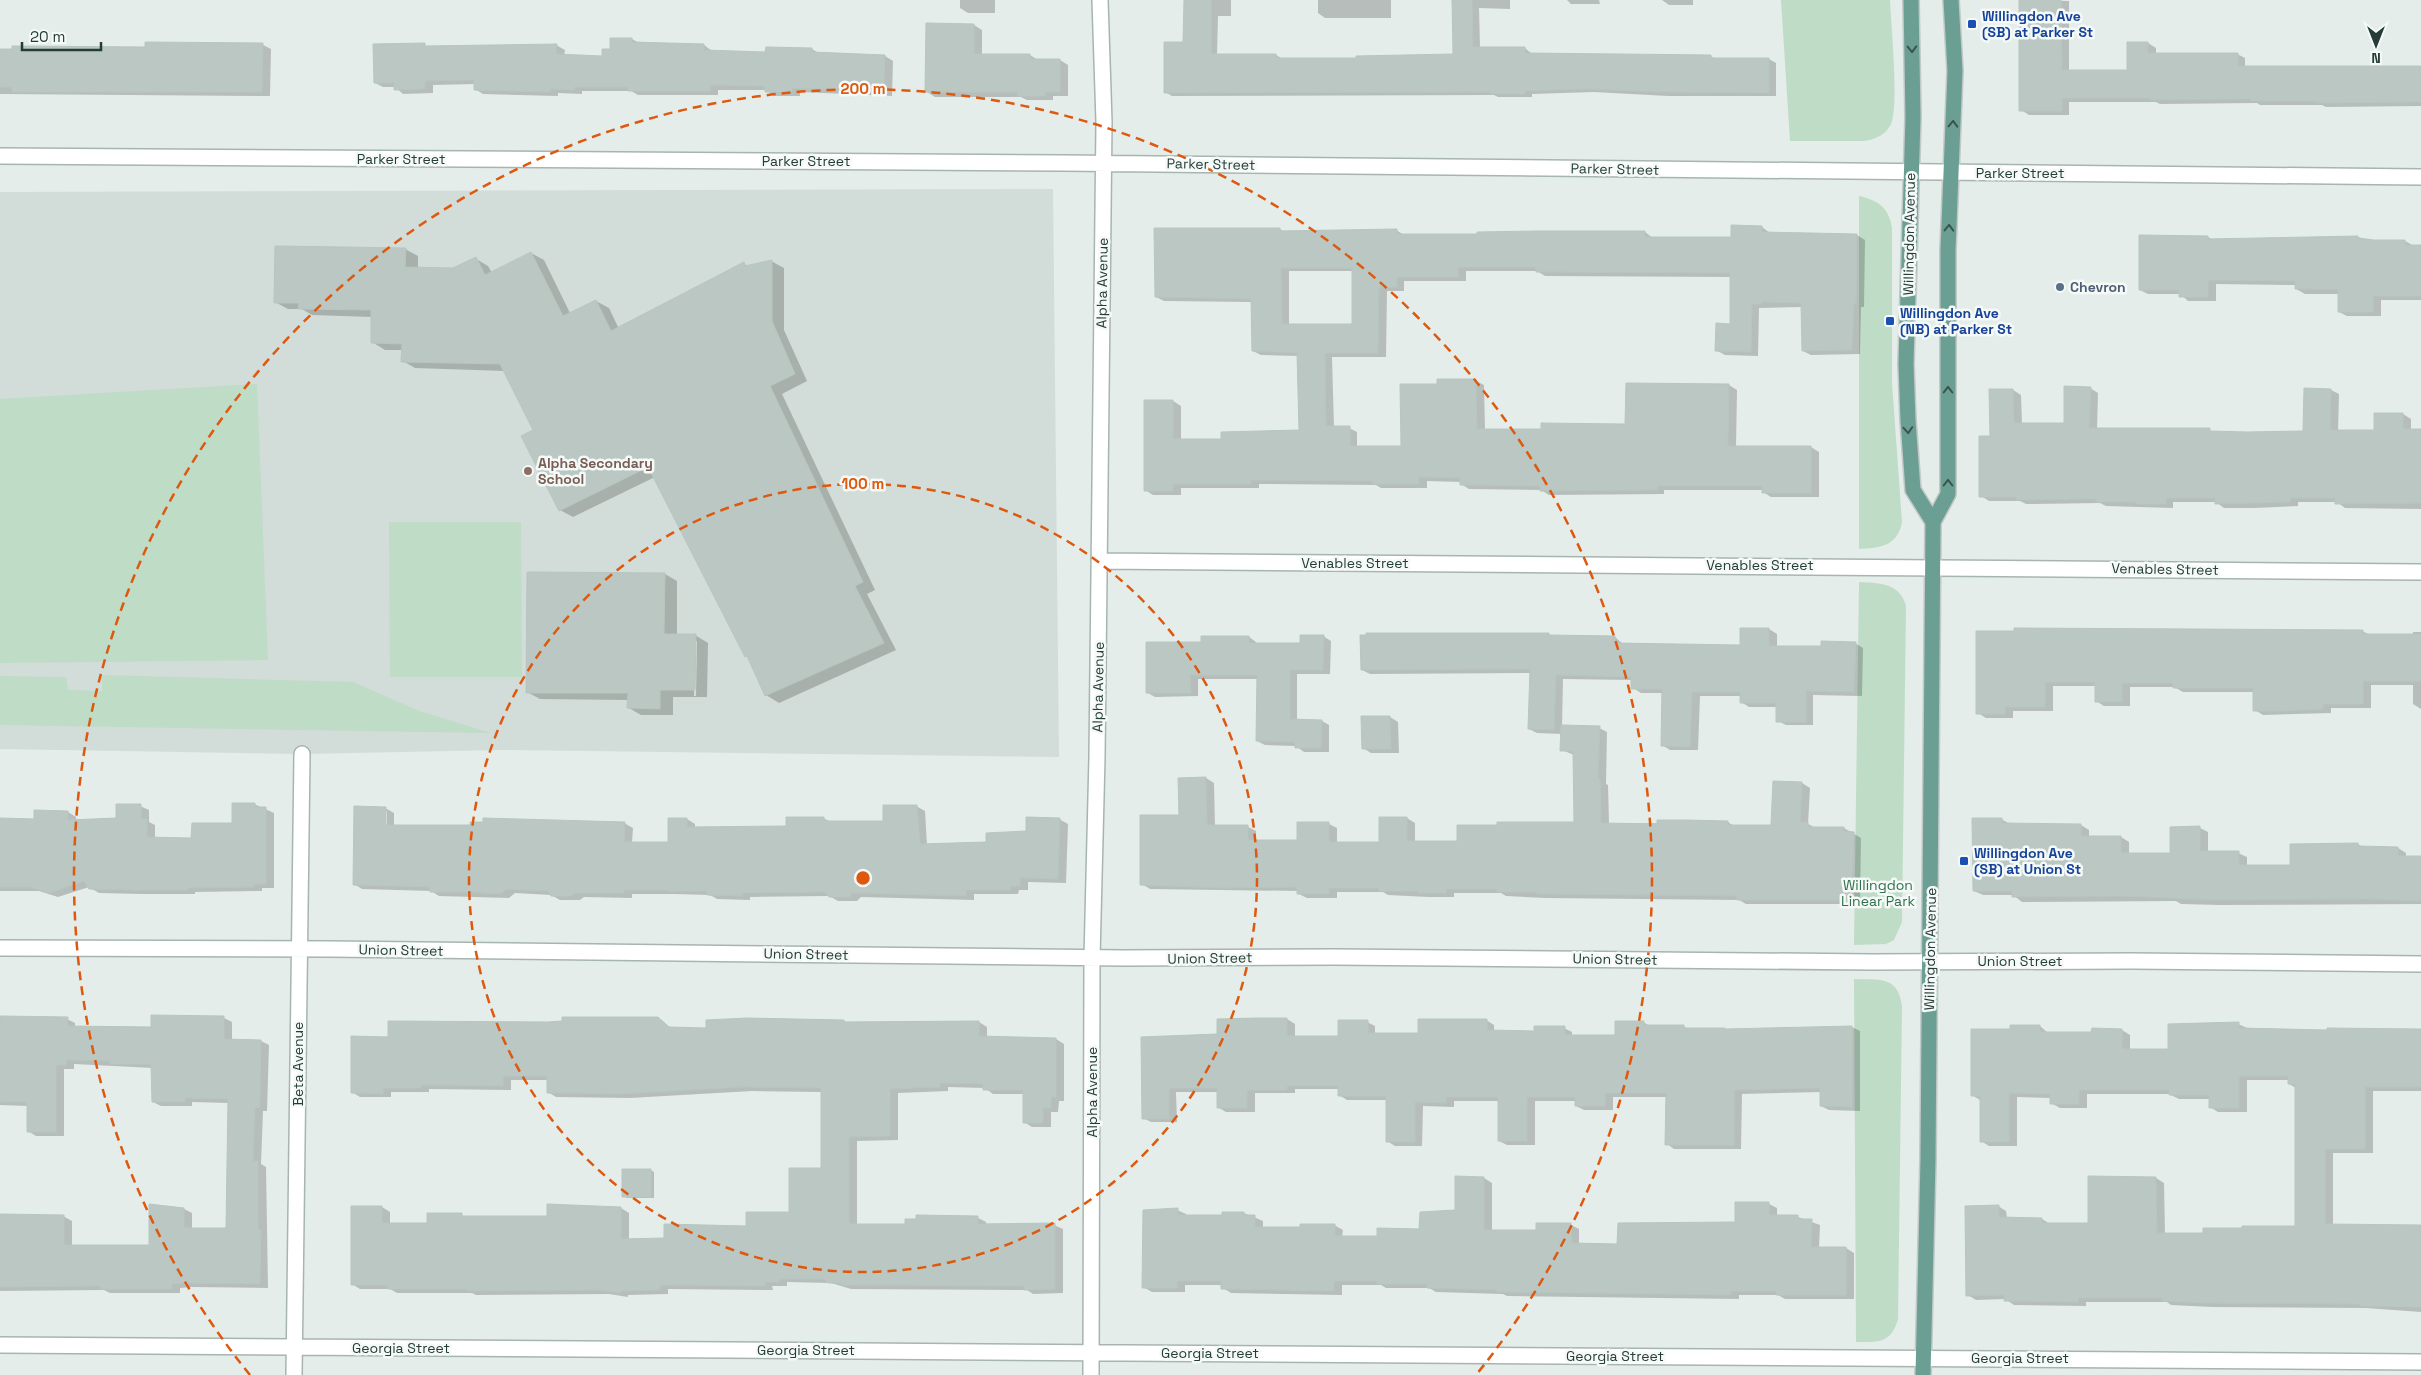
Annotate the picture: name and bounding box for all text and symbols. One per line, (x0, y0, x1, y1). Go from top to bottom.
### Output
place label: Willingdon Ave (SB) at Parker St (1982, 7, 2093, 41)
marker: Willingdon Ave (SB) at Parker St (1966, 18, 1978, 30)
scale bar (22, 20, 101, 52)
north arrow (2351, 20, 2401, 70)
text: 20 m (30, 27, 65, 46)
one-way arrow (1907, 45, 1917, 53)
text: N (2371, 49, 2381, 67)
text: 200 m (841, 79, 885, 98)
one-way arrow (1948, 120, 1958, 128)
street label: Parker Street (357, 150, 445, 168)
street label: Parker Street (762, 152, 850, 170)
street label: Parker Street (1166, 154, 1256, 174)
street label: Parker Street (1570, 159, 1660, 179)
street label: Parker Street (1976, 164, 2064, 182)
street label: Willingdon Avenue (1899, 173, 1919, 295)
one-way arrow (1944, 224, 1954, 232)
street label: Alpha Avenue (1092, 237, 1112, 329)
place label: Chevron (2070, 278, 2126, 296)
marker: Chevron (2054, 281, 2066, 293)
place label: Willingdon Ave (NB) at Parker St (1900, 304, 2012, 338)
marker: Willingdon Ave (NB) at Parker St (1884, 315, 1896, 327)
one-way arrow (1943, 386, 1953, 394)
one-way arrow (1903, 426, 1914, 434)
place label: Alpha Secondary School (538, 454, 653, 488)
marker: Alpha Secondary School (522, 465, 534, 477)
text: 100 m (842, 474, 884, 493)
one-way arrow (1943, 478, 1953, 486)
street label: Venables Street (1301, 554, 1409, 572)
street label: Venables Street (1706, 556, 1814, 574)
street label: Venables Street (2111, 559, 2219, 579)
street label: Alpha Avenue (1088, 641, 1108, 733)
place label: Willingdon Ave (SB) at Union St (1974, 844, 2081, 878)
marker: Willingdon Ave (SB) at Union St (1958, 855, 1970, 867)
centre of rings (854, 869, 872, 887)
park label: Willingdon Linear Park (1841, 876, 1915, 910)
street label: Willingdon Avenue (1920, 888, 1940, 1010)
street label: Union Street (358, 940, 444, 960)
street label: Union Street (763, 944, 849, 964)
street label: Union Street (1167, 948, 1253, 968)
street label: Union Street (1572, 949, 1658, 969)
street label: Union Street (1978, 952, 2062, 970)
street label: Beta Avenue (289, 1022, 307, 1106)
street label: Alpha Avenue (1083, 1047, 1101, 1137)
street label: Georgia Street (352, 1339, 450, 1357)
street label: Georgia Street (757, 1341, 855, 1359)
street label: Georgia Street (1161, 1344, 1259, 1362)
street label: Georgia Street (1566, 1347, 1664, 1365)
street label: Georgia Street (1971, 1349, 2069, 1367)

